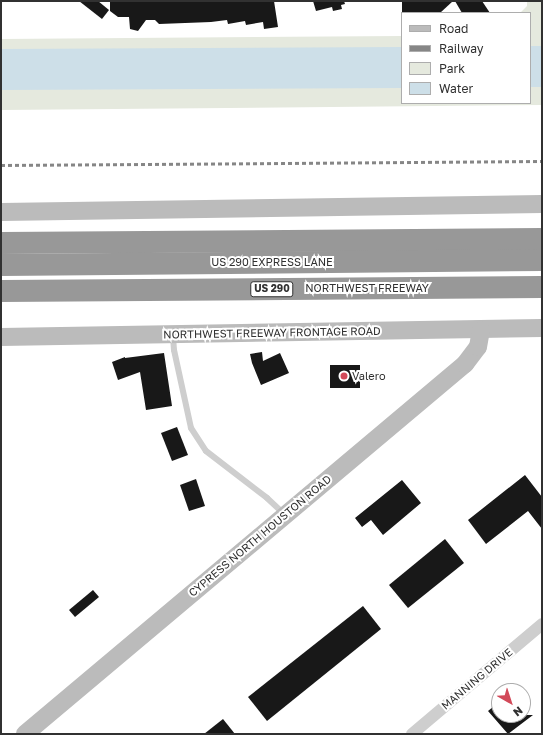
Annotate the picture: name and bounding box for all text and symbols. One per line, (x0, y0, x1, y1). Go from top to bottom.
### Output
legend (401, 12, 531, 104)
text: Road (439, 21, 468, 36)
text: Railway (439, 41, 484, 56)
text: Park (439, 61, 465, 76)
text: Water (439, 81, 473, 96)
street label: US 290 EXPRESS LANE (211, 255, 333, 269)
road number: US 290 (250, 281, 294, 297)
street label: NORTHWEST FREEWAY (305, 281, 429, 295)
street label: NORTHWEST FREEWAY FRONTAGE ROAD (163, 325, 381, 341)
place label: Valero (352, 369, 385, 383)
marker: Valero (339, 371, 349, 381)
street label: CYPRESS NORTH HOUSTON ROAD (186, 472, 334, 600)
street label: MANNING DRIVE (439, 645, 515, 713)
north arrow (491, 683, 531, 723)
text: N (511, 704, 526, 720)

